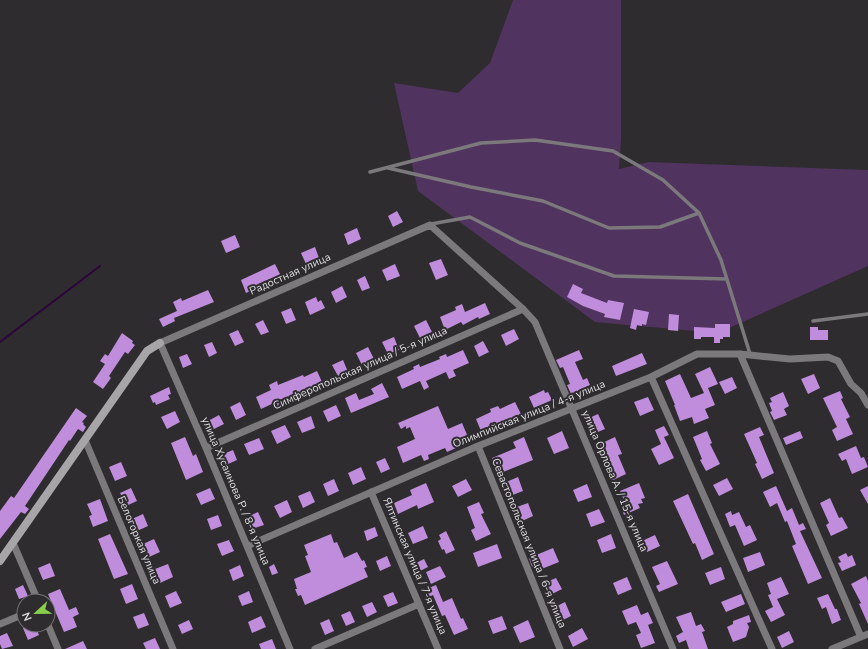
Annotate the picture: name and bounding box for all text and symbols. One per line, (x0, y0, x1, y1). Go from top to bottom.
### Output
street label: Радостная улица (247, 249, 333, 299)
street label: Симферопольская улица / 5-я улица (271, 323, 449, 413)
street label: Олимпийская улица / 4-я улица (450, 376, 608, 452)
street label: улица Орлова А. / 15-я улица (578, 408, 652, 554)
street label: улица Хусаинова Р. / 8-я улица (198, 415, 274, 567)
street label: Севастопольская улица / 6-я улица (488, 456, 570, 630)
street label: Белогоркая улица (114, 494, 164, 586)
street label: Ялтинская улица / 7-я улица (379, 495, 451, 637)
north arrow (16, 593, 56, 633)
text: N (19, 610, 36, 623)

